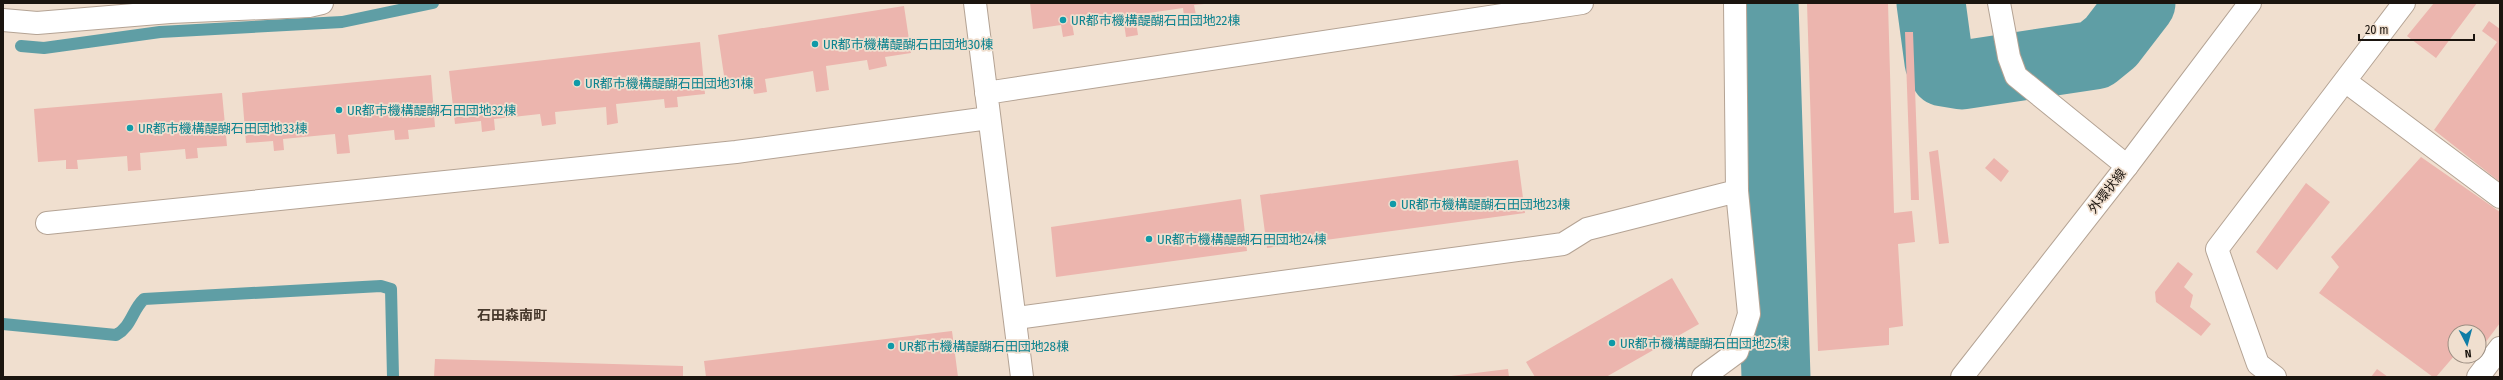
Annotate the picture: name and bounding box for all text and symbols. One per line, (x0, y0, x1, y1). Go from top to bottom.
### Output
place label: UR都市機構醍醐石田団地22棟 (1071, 13, 1240, 28)
marker: UR都市機構醍醐石田団地22棟 (1058, 15, 1068, 25)
scale bar (2359, 16, 2474, 42)
text: 20 m (2365, 23, 2389, 37)
place label: UR都市機構醍醐石田団地30棟 (823, 37, 993, 52)
marker: UR都市機構醍醐石田団地30棟 (810, 39, 820, 49)
place label: UR都市機構醍醐石田団地31棟 (585, 76, 753, 91)
marker: UR都市機構醍醐石田団地31棟 (572, 78, 582, 88)
place label: UR都市機構醍醐石田団地32棟 (347, 103, 516, 118)
marker: UR都市機構醍醐石田団地32棟 (334, 105, 344, 115)
place label: UR都市機構醍醐石田団地33棟 (138, 121, 307, 136)
marker: UR都市機構醍醐石田団地33棟 (125, 123, 135, 133)
street label: 外環状線 (2085, 166, 2129, 216)
place label: UR都市機構醍醐石田団地23棟 (1401, 197, 1570, 212)
marker: UR都市機構醍醐石田団地23棟 (1388, 199, 1398, 209)
place label: UR都市機構醍醐石田団地24棟 (1157, 232, 1327, 247)
marker: UR都市機構醍醐石田団地24棟 (1144, 234, 1154, 244)
district label: 石田森南町 (477, 307, 547, 324)
north arrow (2447, 324, 2487, 364)
place label: UR都市機構醍醐石田団地25棟 (1620, 336, 1789, 351)
marker: UR都市機構醍醐石田団地25棟 (1607, 338, 1617, 348)
place label: UR都市機構醍醐石田団地28棟 (899, 339, 1069, 354)
marker: UR都市機構醍醐石田団地28棟 (886, 341, 896, 351)
text: N (2464, 347, 2472, 360)

